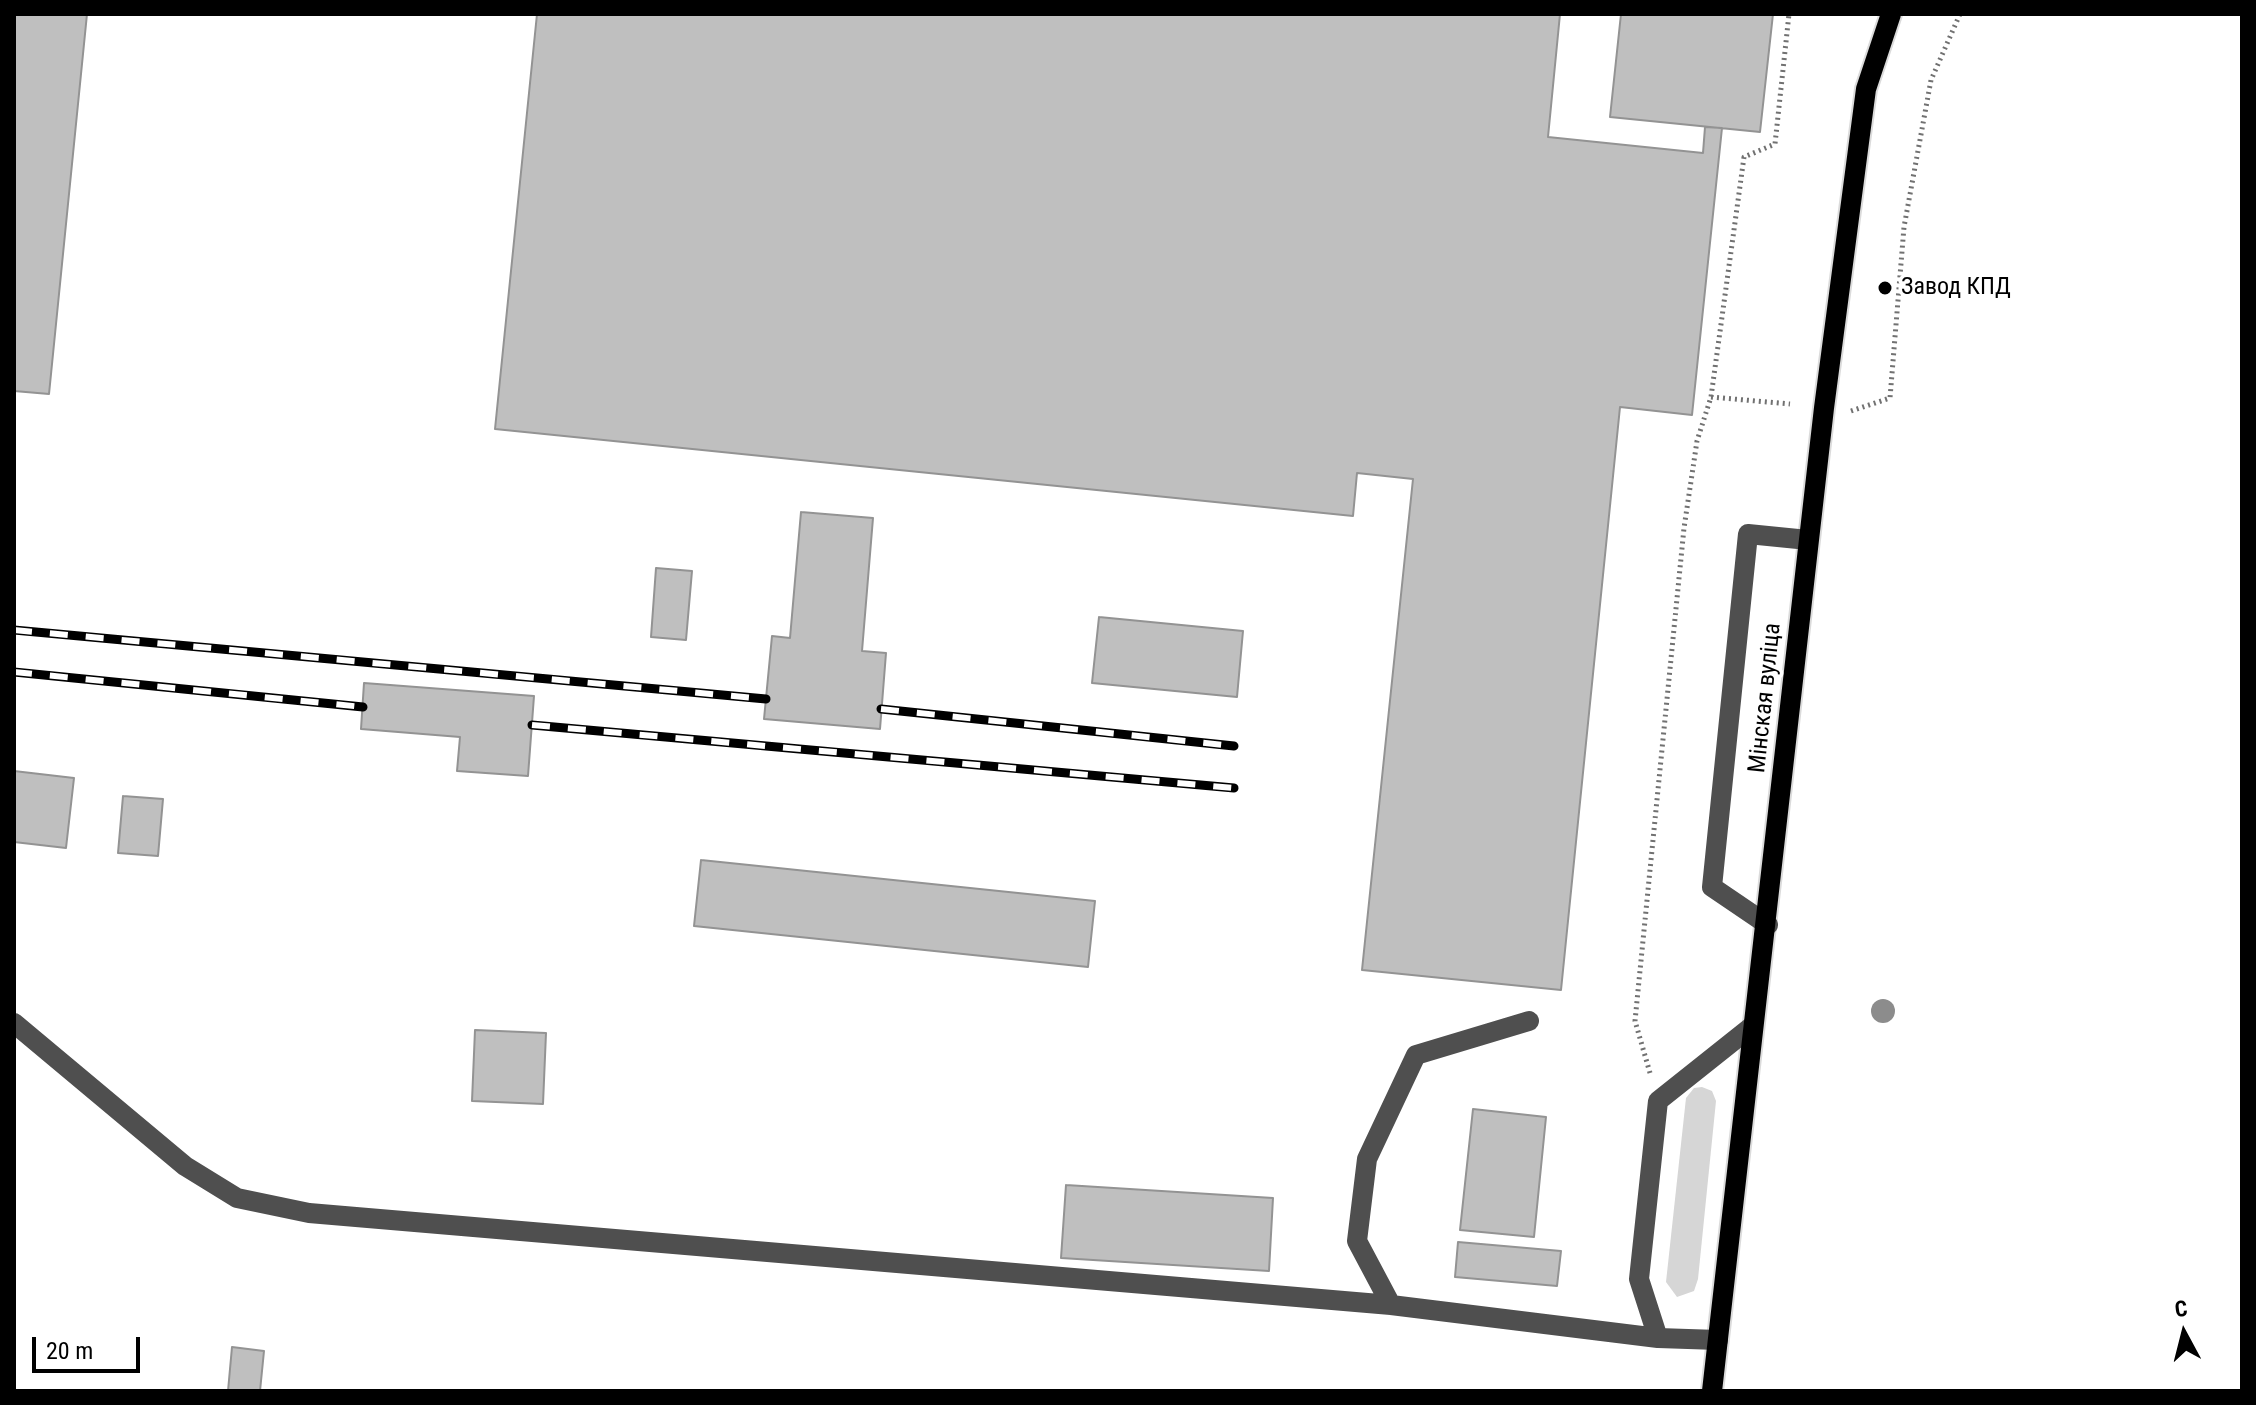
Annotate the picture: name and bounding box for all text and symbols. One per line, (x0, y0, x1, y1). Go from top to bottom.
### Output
place label: Завод КПД (1901, 274, 2011, 302)
marker: Завод КПД (1876, 279, 1894, 297)
street label: Мінская вуліца (1744, 622, 1788, 774)
north arrow (2144, 1293, 2224, 1373)
text: С (2173, 1296, 2189, 1322)
scale bar (36, 1321, 144, 1371)
text: 20 m (46, 1337, 93, 1365)

